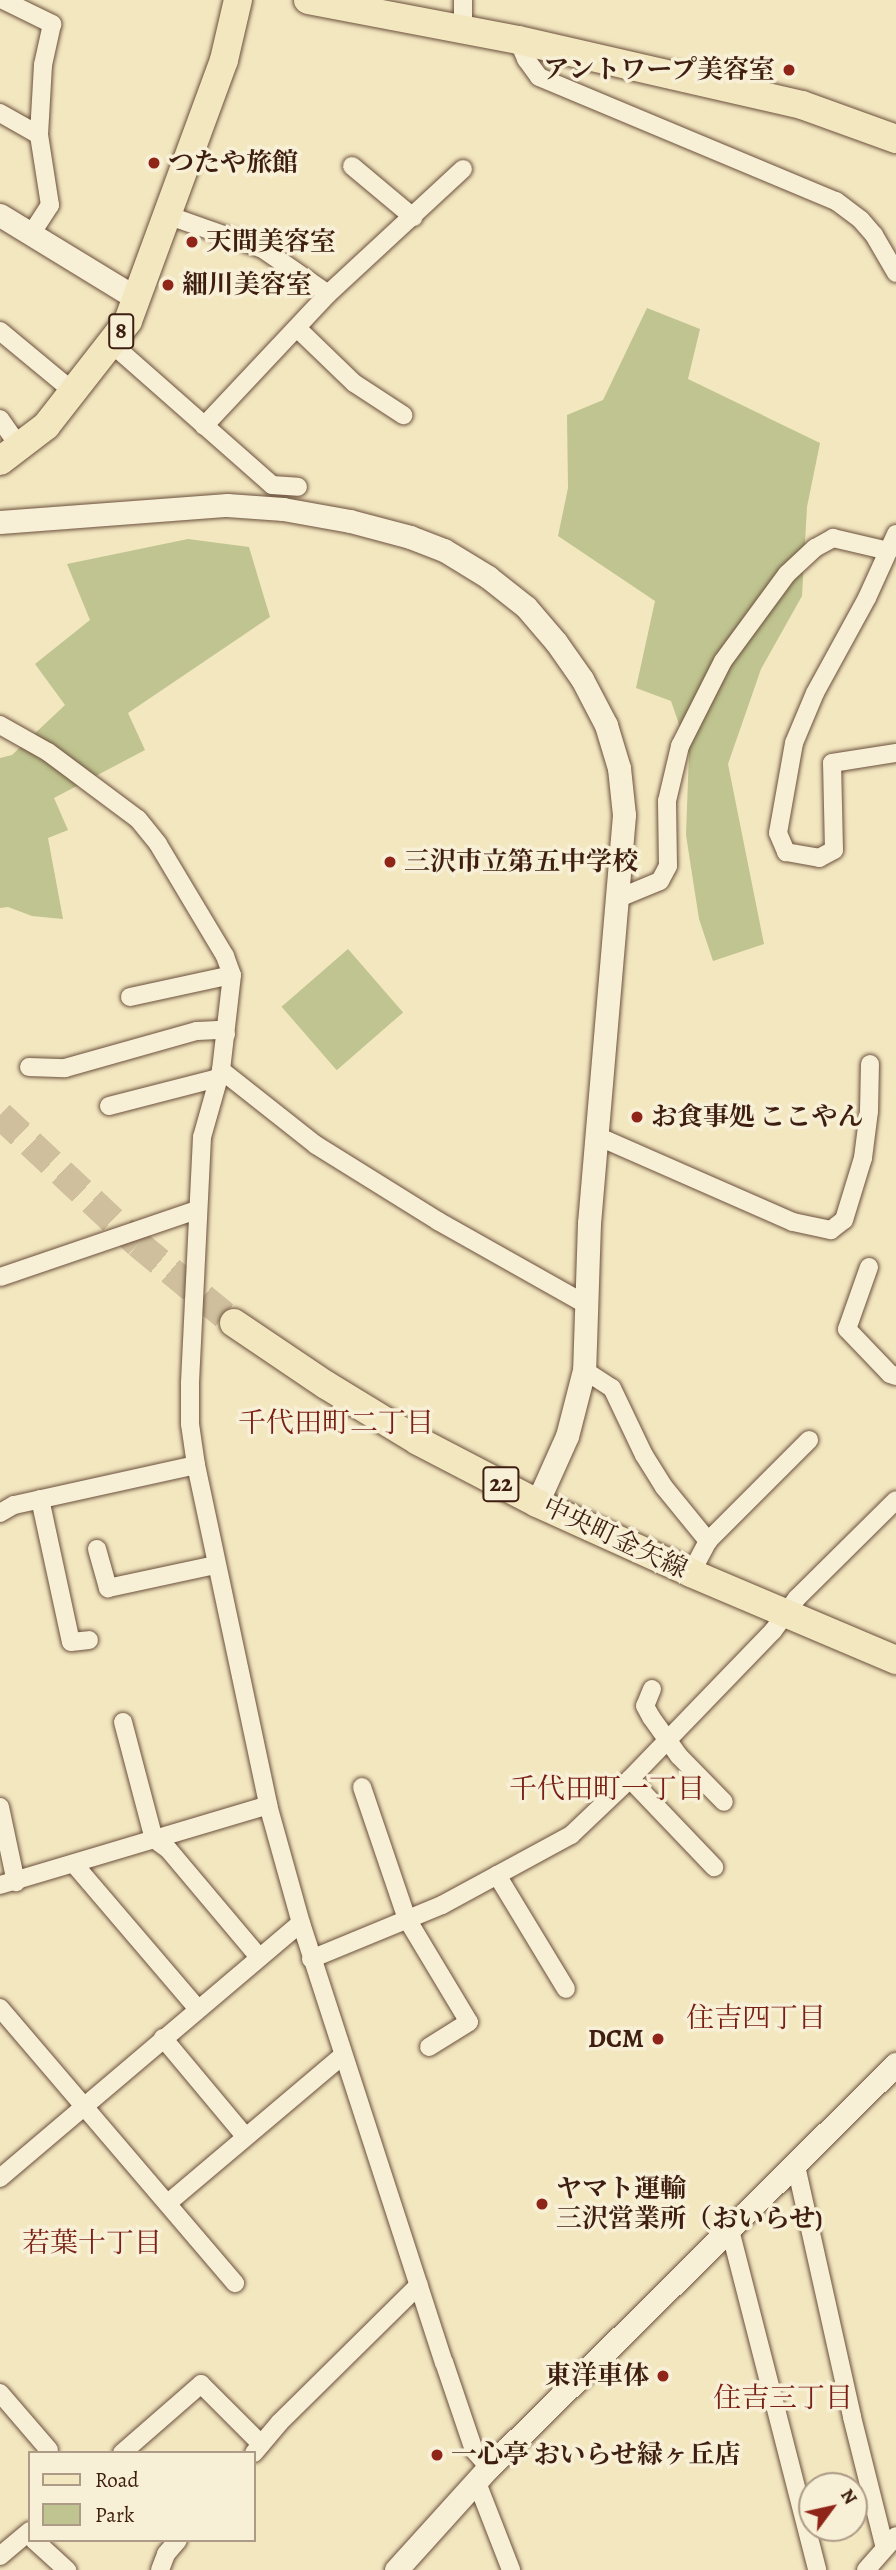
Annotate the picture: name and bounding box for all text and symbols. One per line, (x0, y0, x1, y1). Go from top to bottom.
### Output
place label: アントワープ美容室 (541, 54, 775, 86)
marker: アントワープ美容室 (781, 62, 797, 78)
place label: つたや旅館 (168, 147, 298, 179)
marker: つたや旅館 (146, 155, 162, 171)
place label: 天間美容室 (206, 226, 336, 258)
marker: 天間美容室 (184, 234, 200, 250)
place label: 細川美容室 (182, 269, 312, 301)
marker: 細川美容室 (160, 277, 176, 293)
road number: 8 (107, 310, 135, 352)
place label: 三沢市立第五中学校 (404, 846, 638, 878)
marker: 三沢市立第五中学校 (382, 854, 398, 870)
place label: お食事処 ここやん (651, 1101, 864, 1133)
marker: お食事処 ここやん (629, 1109, 645, 1125)
district label: 千代田町二丁目 (238, 1406, 434, 1440)
road number: 22 (482, 1464, 520, 1504)
street label: 中央町金矢線 (538, 1491, 692, 1585)
district label: 千代田町一丁目 (509, 1772, 705, 1806)
district label: 住吉四丁目 (686, 2001, 826, 2035)
place label: DCM (588, 2023, 644, 2055)
marker: DCM (650, 2031, 666, 2047)
place label: ヤマト運輸 三沢営業所（おいらせ) (556, 2173, 824, 2234)
marker: ヤマト運輸 三沢営業所（おいらせ) (534, 2196, 550, 2212)
district label: 若葉十丁目 (22, 2226, 162, 2260)
place label: 東洋車体 (545, 2360, 649, 2392)
marker: 東洋車体 (655, 2368, 671, 2384)
district label: 住吉三丁目 (713, 2381, 853, 2415)
place label: 一心亭 おいらせ緑ヶ丘店 (451, 2439, 742, 2471)
marker: 一心亭 おいらせ緑ヶ丘店 (429, 2447, 445, 2463)
legend (28, 2451, 256, 2542)
text: Road (95, 2466, 139, 2494)
north arrow (798, 2472, 868, 2542)
text: N (834, 2484, 864, 2510)
text: Park (95, 2501, 134, 2529)

